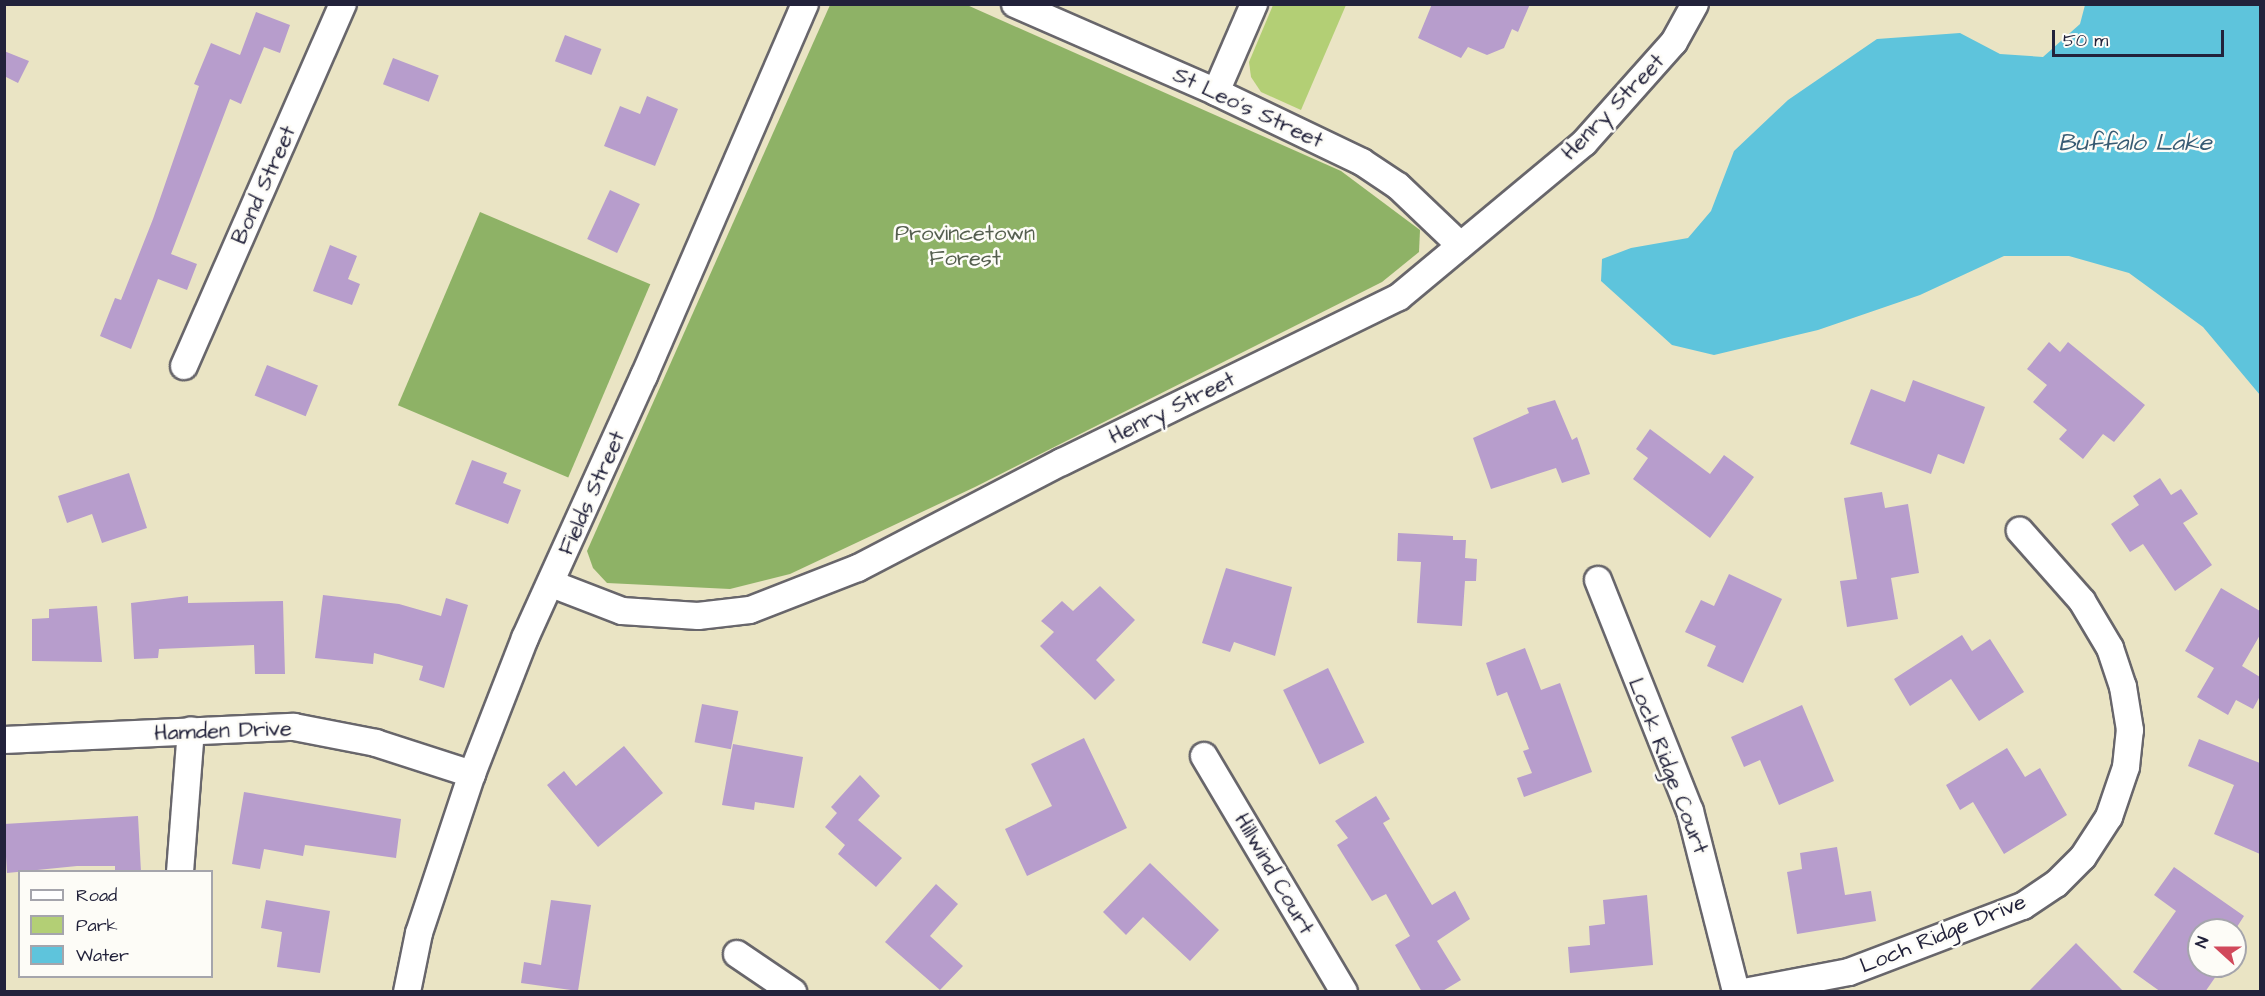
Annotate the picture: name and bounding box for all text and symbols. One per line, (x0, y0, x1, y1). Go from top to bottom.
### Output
scale bar (2055, 18, 2228, 56)
text: 50 m (2063, 28, 2108, 53)
street label: Henry Street (1556, 49, 1670, 165)
street label: St Leo's Street (1169, 62, 1327, 154)
street label: Bond Street (226, 122, 302, 248)
water label: Buffalo Lake (2058, 130, 2212, 158)
park label: Provincetown Forest (895, 220, 1035, 272)
street label: Henry Street (1105, 366, 1239, 450)
street label: Fields Street (553, 427, 631, 559)
street label: Lock Ridge Court (1622, 674, 1714, 858)
street label: Hamden Drive (154, 715, 292, 747)
street label: Hillwind Court (1229, 809, 1319, 939)
legend (18, 870, 213, 978)
text: Road (76, 883, 117, 908)
street label: Loch Ridge Drive (1856, 889, 2030, 979)
text: Park (76, 913, 118, 938)
north arrow (2187, 918, 2247, 978)
text: N (2190, 934, 2214, 951)
text: Water (76, 943, 129, 968)

